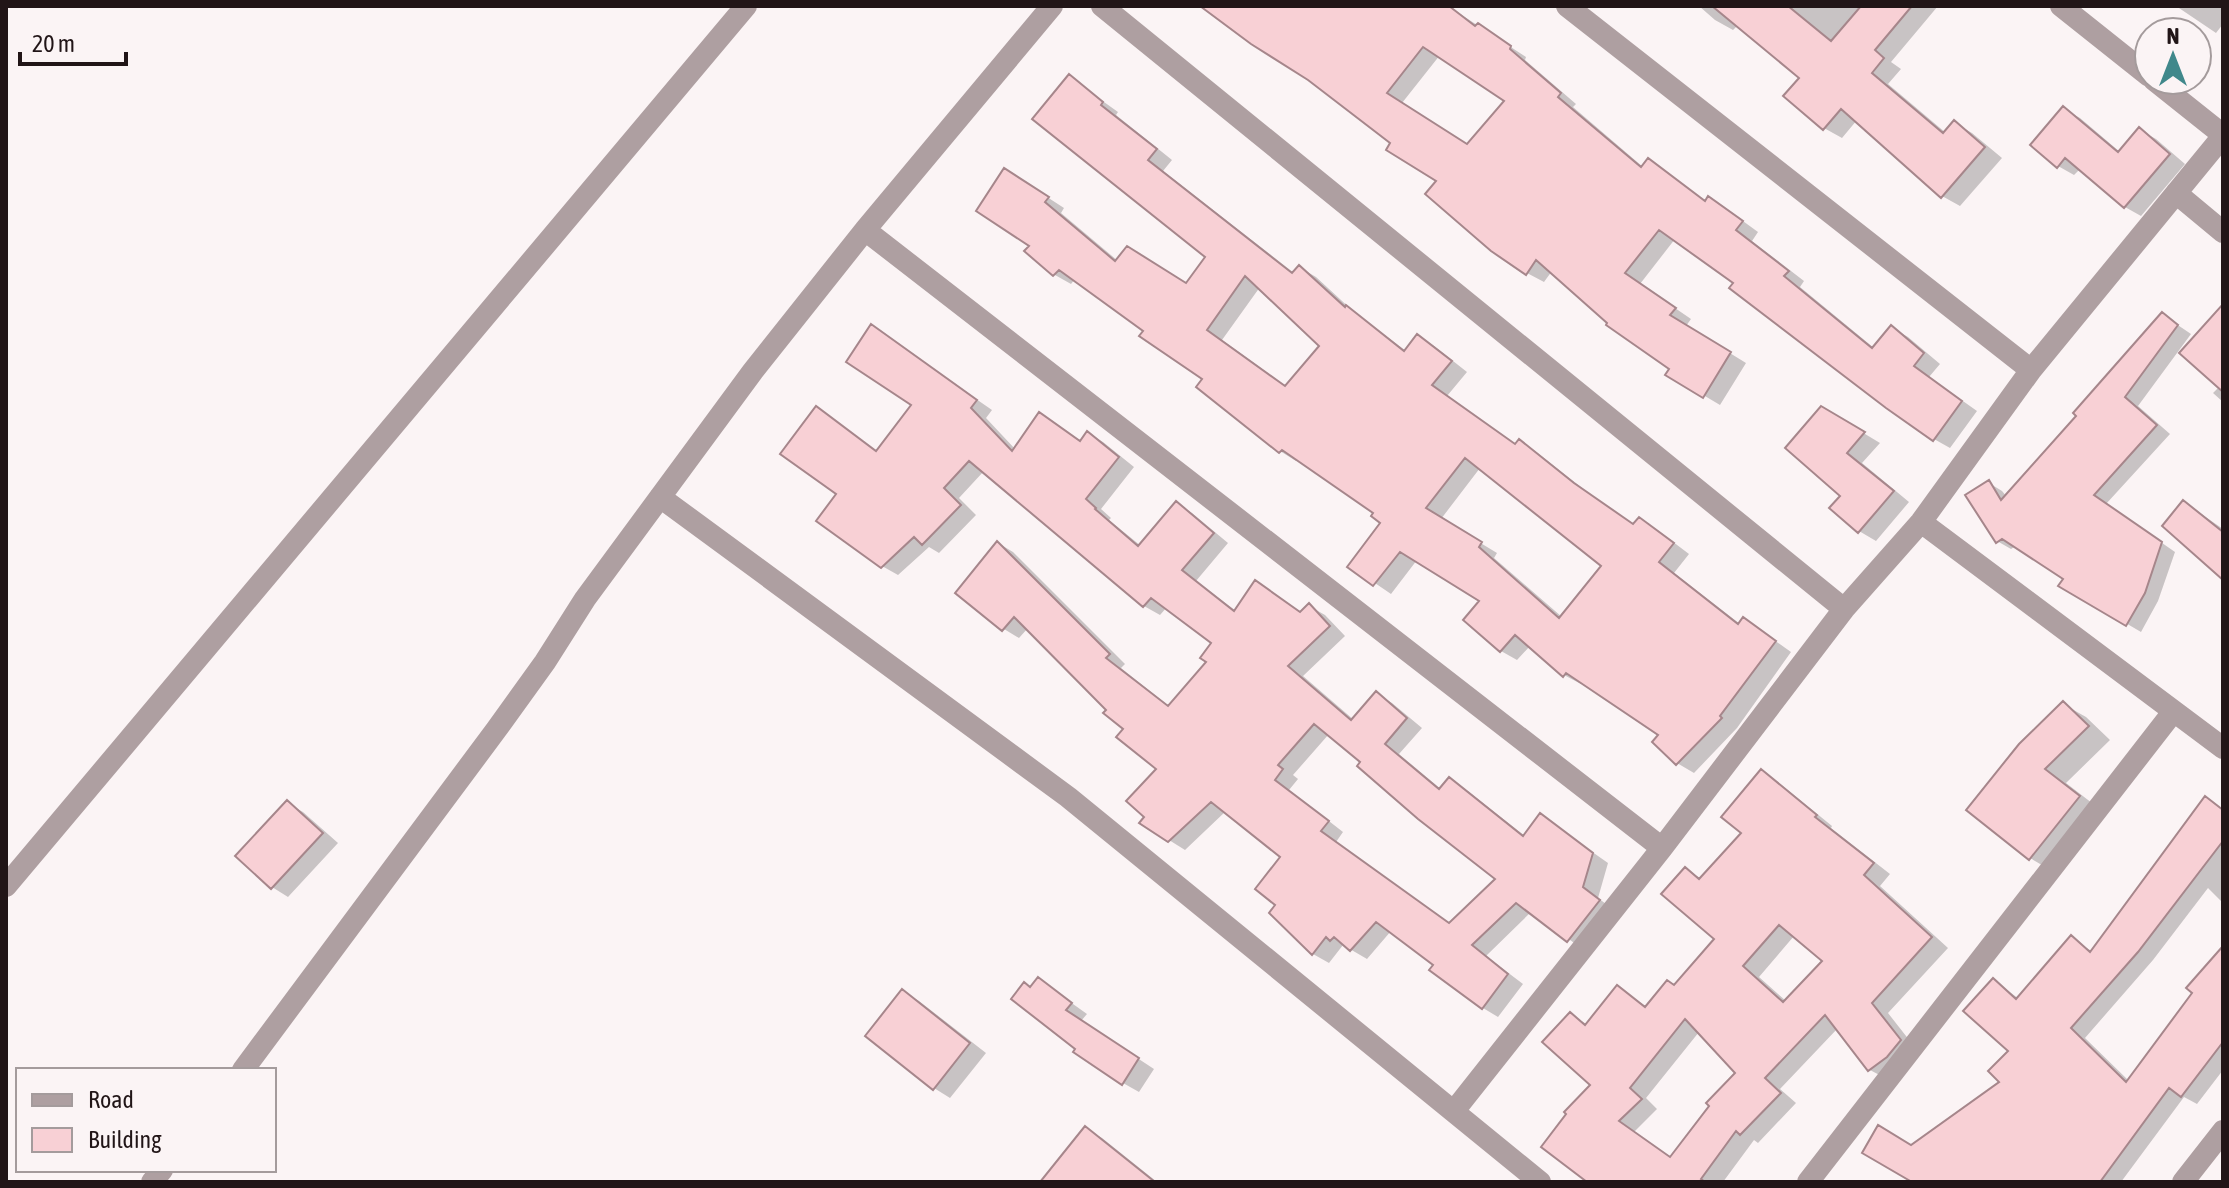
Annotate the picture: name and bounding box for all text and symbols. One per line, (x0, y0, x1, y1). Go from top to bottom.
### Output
scale bar (20, 16, 126, 66)
north arrow (2133, 16, 2213, 96)
text: N (2167, 23, 2179, 49)
text: 20 m (32, 30, 75, 57)
legend (16, 1068, 276, 1172)
text: Road (88, 1086, 134, 1113)
text: Building (88, 1126, 162, 1153)

